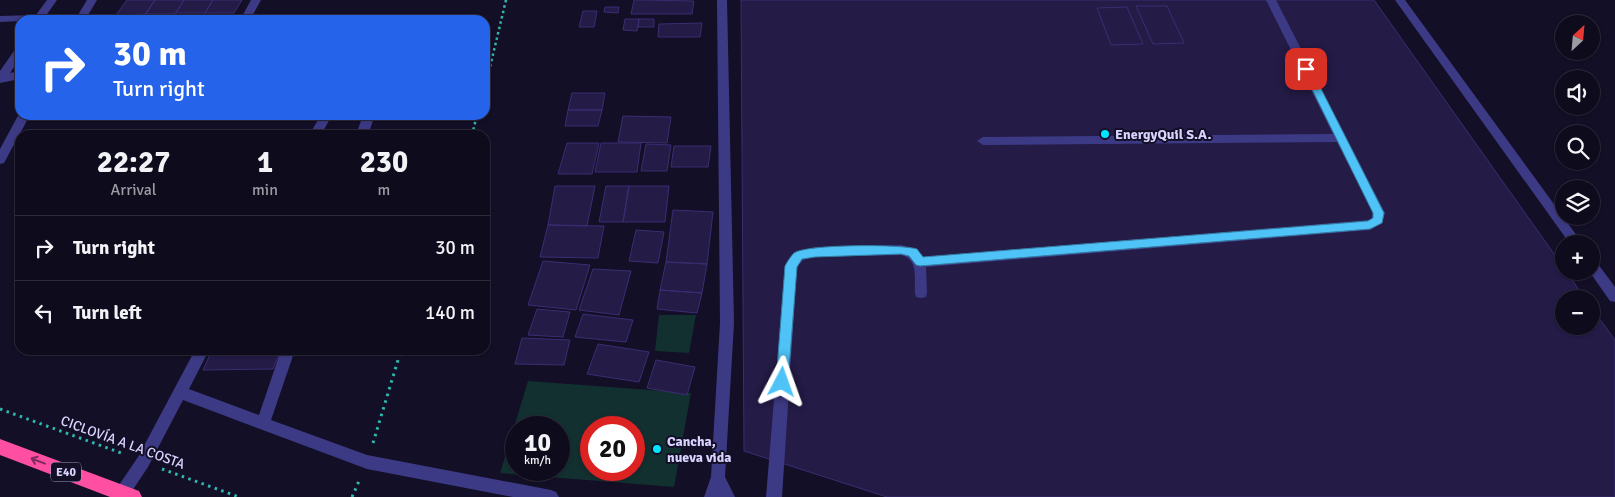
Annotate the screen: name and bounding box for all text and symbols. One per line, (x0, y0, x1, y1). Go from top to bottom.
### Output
north arrow (1555, 15, 1600, 60)
map controls (1555, 15, 1600, 335)
text: 30 m (113, 32, 187, 75)
icon: right (30, 35, 95, 100)
pin (1285, 48, 1327, 90)
icon: arrive (1292, 55, 1320, 83)
button: sound (1555, 70, 1600, 115)
text: Turn right (113, 75, 205, 102)
button: search (1555, 125, 1600, 170)
place label: EnergyQuil S.A. (1115, 126, 1212, 143)
marker: EnergyQuil S.A. (1099, 128, 1111, 140)
text: 22:27 (97, 144, 170, 181)
text: 1 (257, 144, 273, 181)
text: 230 (360, 144, 408, 181)
text: Arrival (110, 180, 157, 200)
text: min (252, 180, 278, 200)
text: m (378, 180, 390, 200)
button: layers (1555, 180, 1600, 225)
icon: right (30, 234, 58, 262)
button: + (1555, 235, 1600, 280)
text: Turn right (73, 236, 155, 260)
text: 30 m (435, 236, 475, 260)
button: − (1555, 290, 1600, 335)
icon: left (30, 299, 58, 327)
text: Turn left (73, 301, 142, 325)
text: 140 m (425, 301, 475, 325)
position arrow (755, 355, 807, 407)
street label: CICLOVÍA A LA COSTA (58, 412, 188, 473)
speed limit sign: 20 (580, 416, 645, 481)
text: 10 (524, 427, 551, 458)
place label: Cancha, nueva vida (667, 433, 731, 466)
marker: Cancha, nueva vida (651, 443, 663, 455)
text: km/h (524, 453, 551, 468)
one-way arrow (31, 456, 46, 465)
road number: E40 (51, 462, 81, 482)

